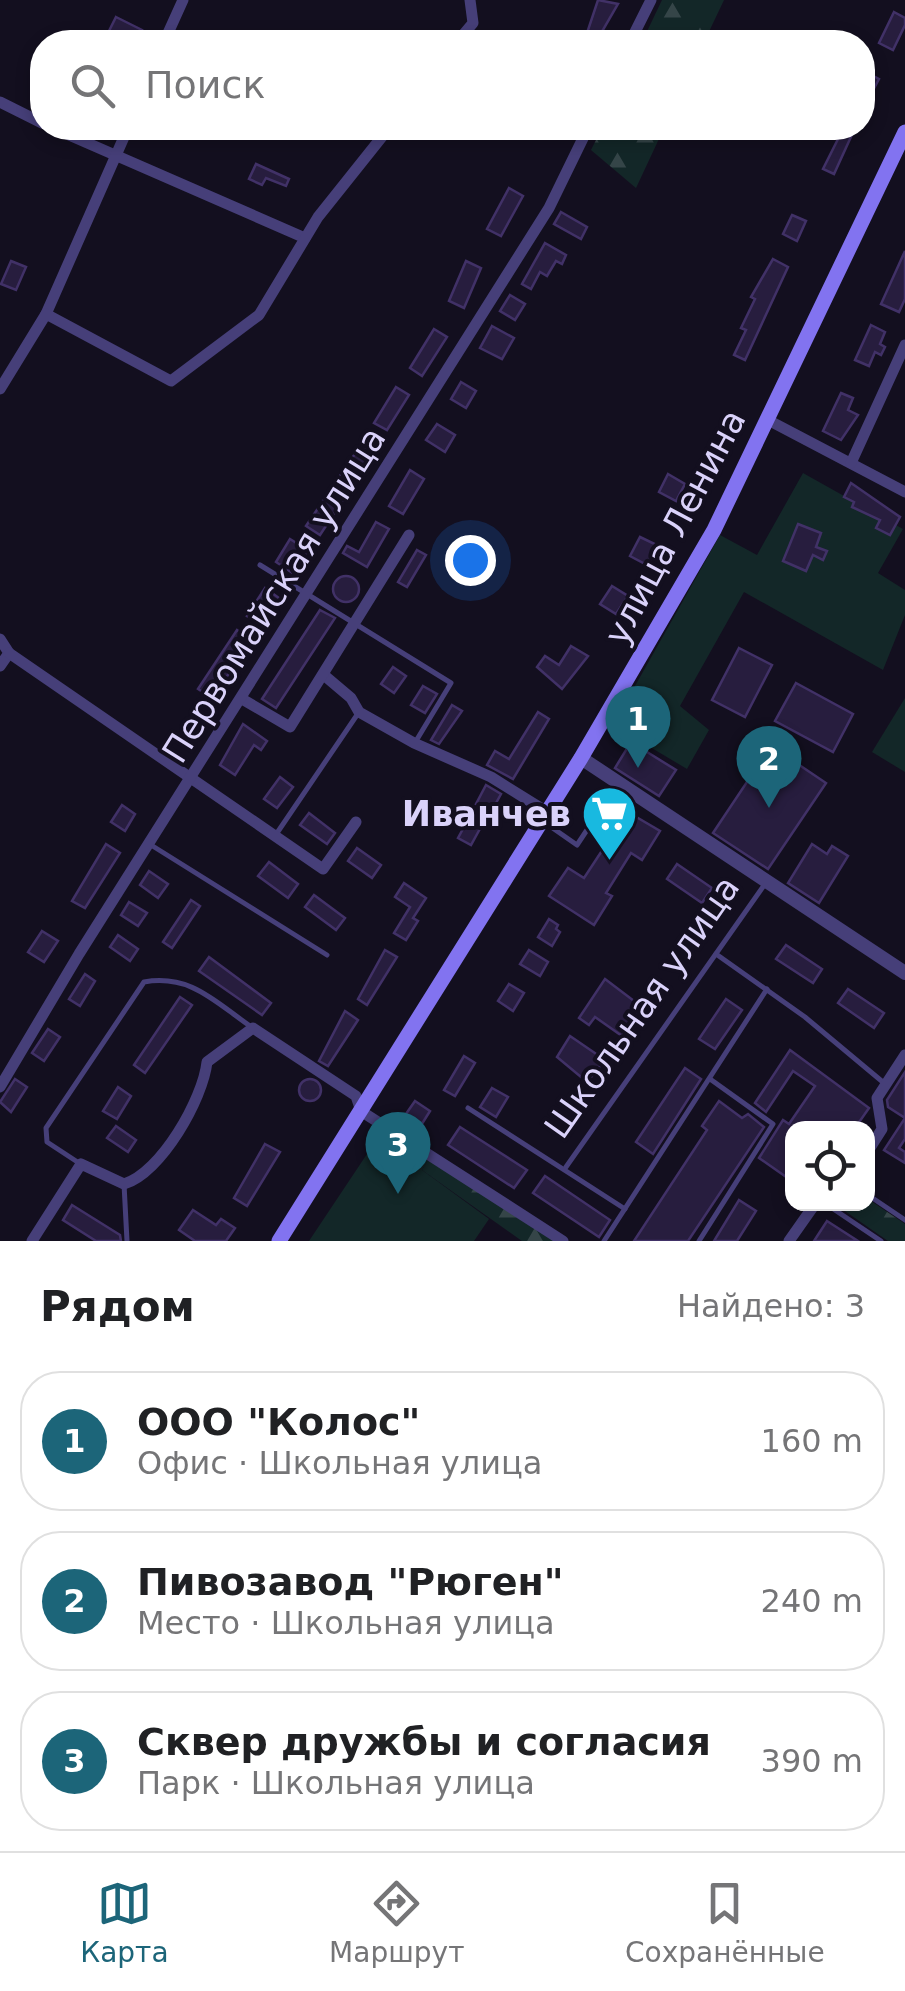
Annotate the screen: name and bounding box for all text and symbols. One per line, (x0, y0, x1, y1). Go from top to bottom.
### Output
search box (30, 30, 875, 140)
icon: search (65, 58, 120, 113)
text: Поиск (145, 63, 265, 107)
street label: улица Ленина (596, 403, 754, 651)
street label: Первомайская улица (154, 420, 394, 770)
your location (445, 535, 496, 586)
pin: 1 (606, 686, 670, 768)
pin: 2 (736, 726, 802, 808)
supermarket icon: Иванчев (580, 784, 640, 863)
place label: Иванчев (402, 794, 571, 834)
street label: Школьная улица (537, 868, 747, 1146)
pin: 3 (366, 1112, 430, 1194)
map controls (785, 1121, 875, 1211)
button: locate (785, 1121, 875, 1211)
text: Рядом (40, 1282, 195, 1331)
text: Найдено: 3 (677, 1287, 865, 1325)
text: ООО "Колос" (137, 1400, 420, 1444)
text: 1 (63, 1422, 86, 1460)
text: 160 m (761, 1422, 863, 1460)
text: Офис · Школьная улица (137, 1444, 542, 1482)
text: Пивозавод "Рюген" (137, 1560, 564, 1604)
text: 2 (63, 1582, 86, 1620)
text: 240 m (761, 1582, 863, 1620)
text: Место · Школьная улица (137, 1604, 555, 1642)
text: Сквер дружбы и согласия (137, 1720, 711, 1764)
text: 3 (63, 1742, 86, 1780)
text: 390 m (761, 1742, 863, 1780)
text: Парк · Школьная улица (137, 1764, 535, 1802)
tab: Карта (80, 1876, 169, 1969)
tab: Маршрут (329, 1876, 464, 1969)
tab: Сохранённые (625, 1876, 825, 1969)

